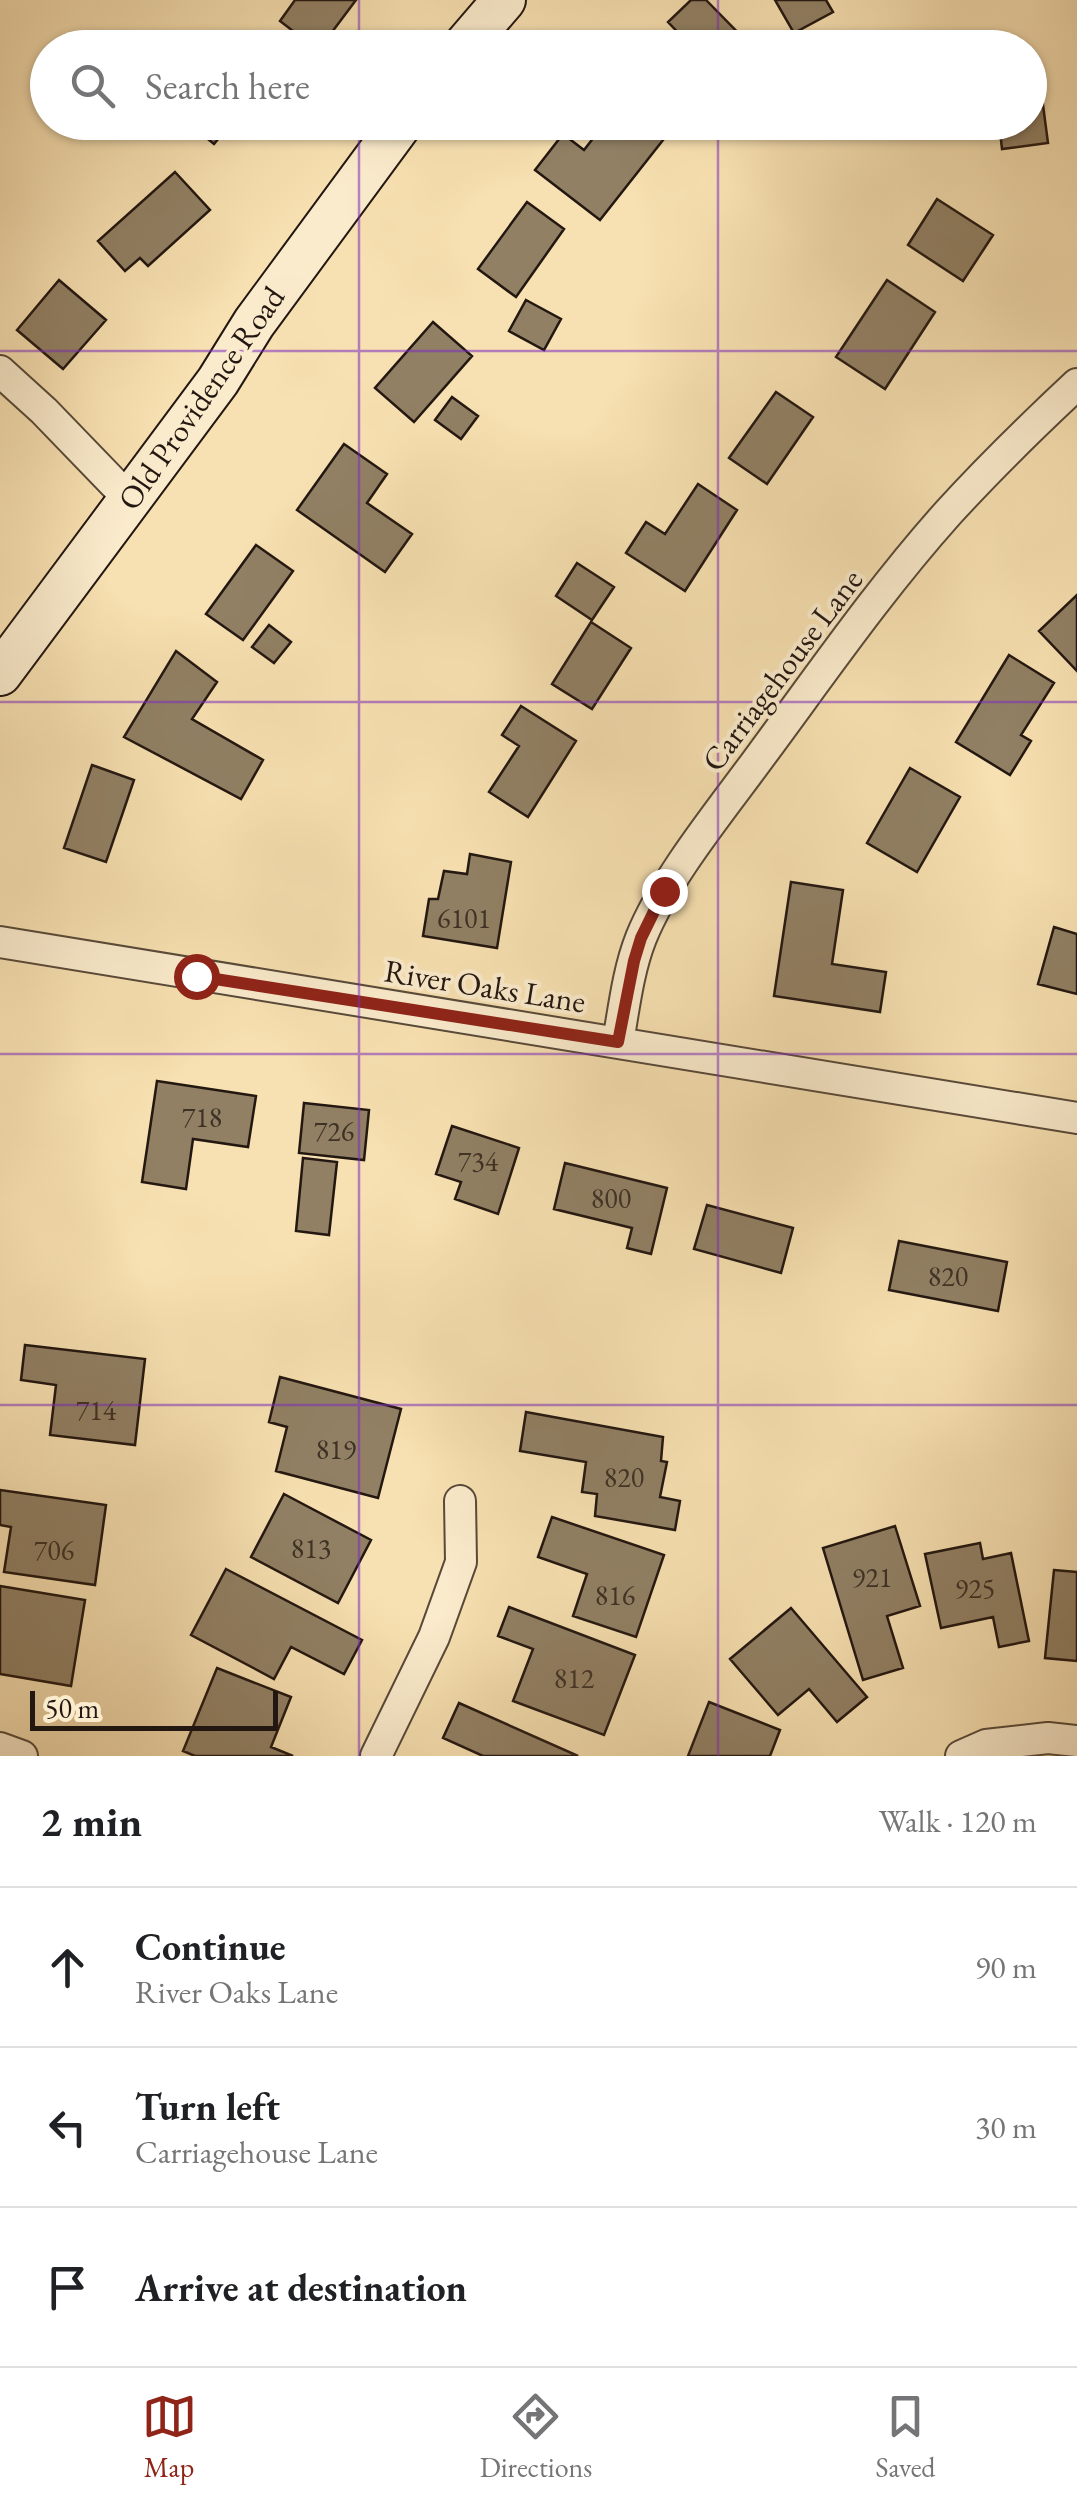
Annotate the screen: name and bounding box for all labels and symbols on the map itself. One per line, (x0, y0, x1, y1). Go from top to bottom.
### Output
street label: Old Providence Road (108, 277, 294, 518)
street label: Carriagehouse Lane (692, 560, 872, 780)
route end (642, 869, 688, 915)
house number: 6101 (437, 900, 491, 936)
street label: River Oaks Lane (381, 949, 589, 1023)
route start (174, 954, 220, 1000)
house number: 718 (182, 1099, 222, 1135)
house number: 726 (314, 1113, 354, 1149)
house number: 734 (458, 1143, 499, 1179)
house number: 800 (591, 1180, 631, 1216)
house number: 820 (928, 1258, 968, 1294)
house number: 714 (76, 1392, 117, 1428)
house number: 819 (316, 1431, 356, 1467)
house number: 820 (604, 1459, 644, 1495)
house number: 813 (291, 1530, 331, 1566)
house number: 706 (34, 1532, 74, 1568)
house number: 921 (852, 1559, 892, 1595)
house number: 925 (955, 1570, 995, 1606)
house number: 816 (595, 1577, 635, 1613)
house number: 812 (554, 1660, 595, 1696)
scale bar (30, 1686, 278, 1730)

